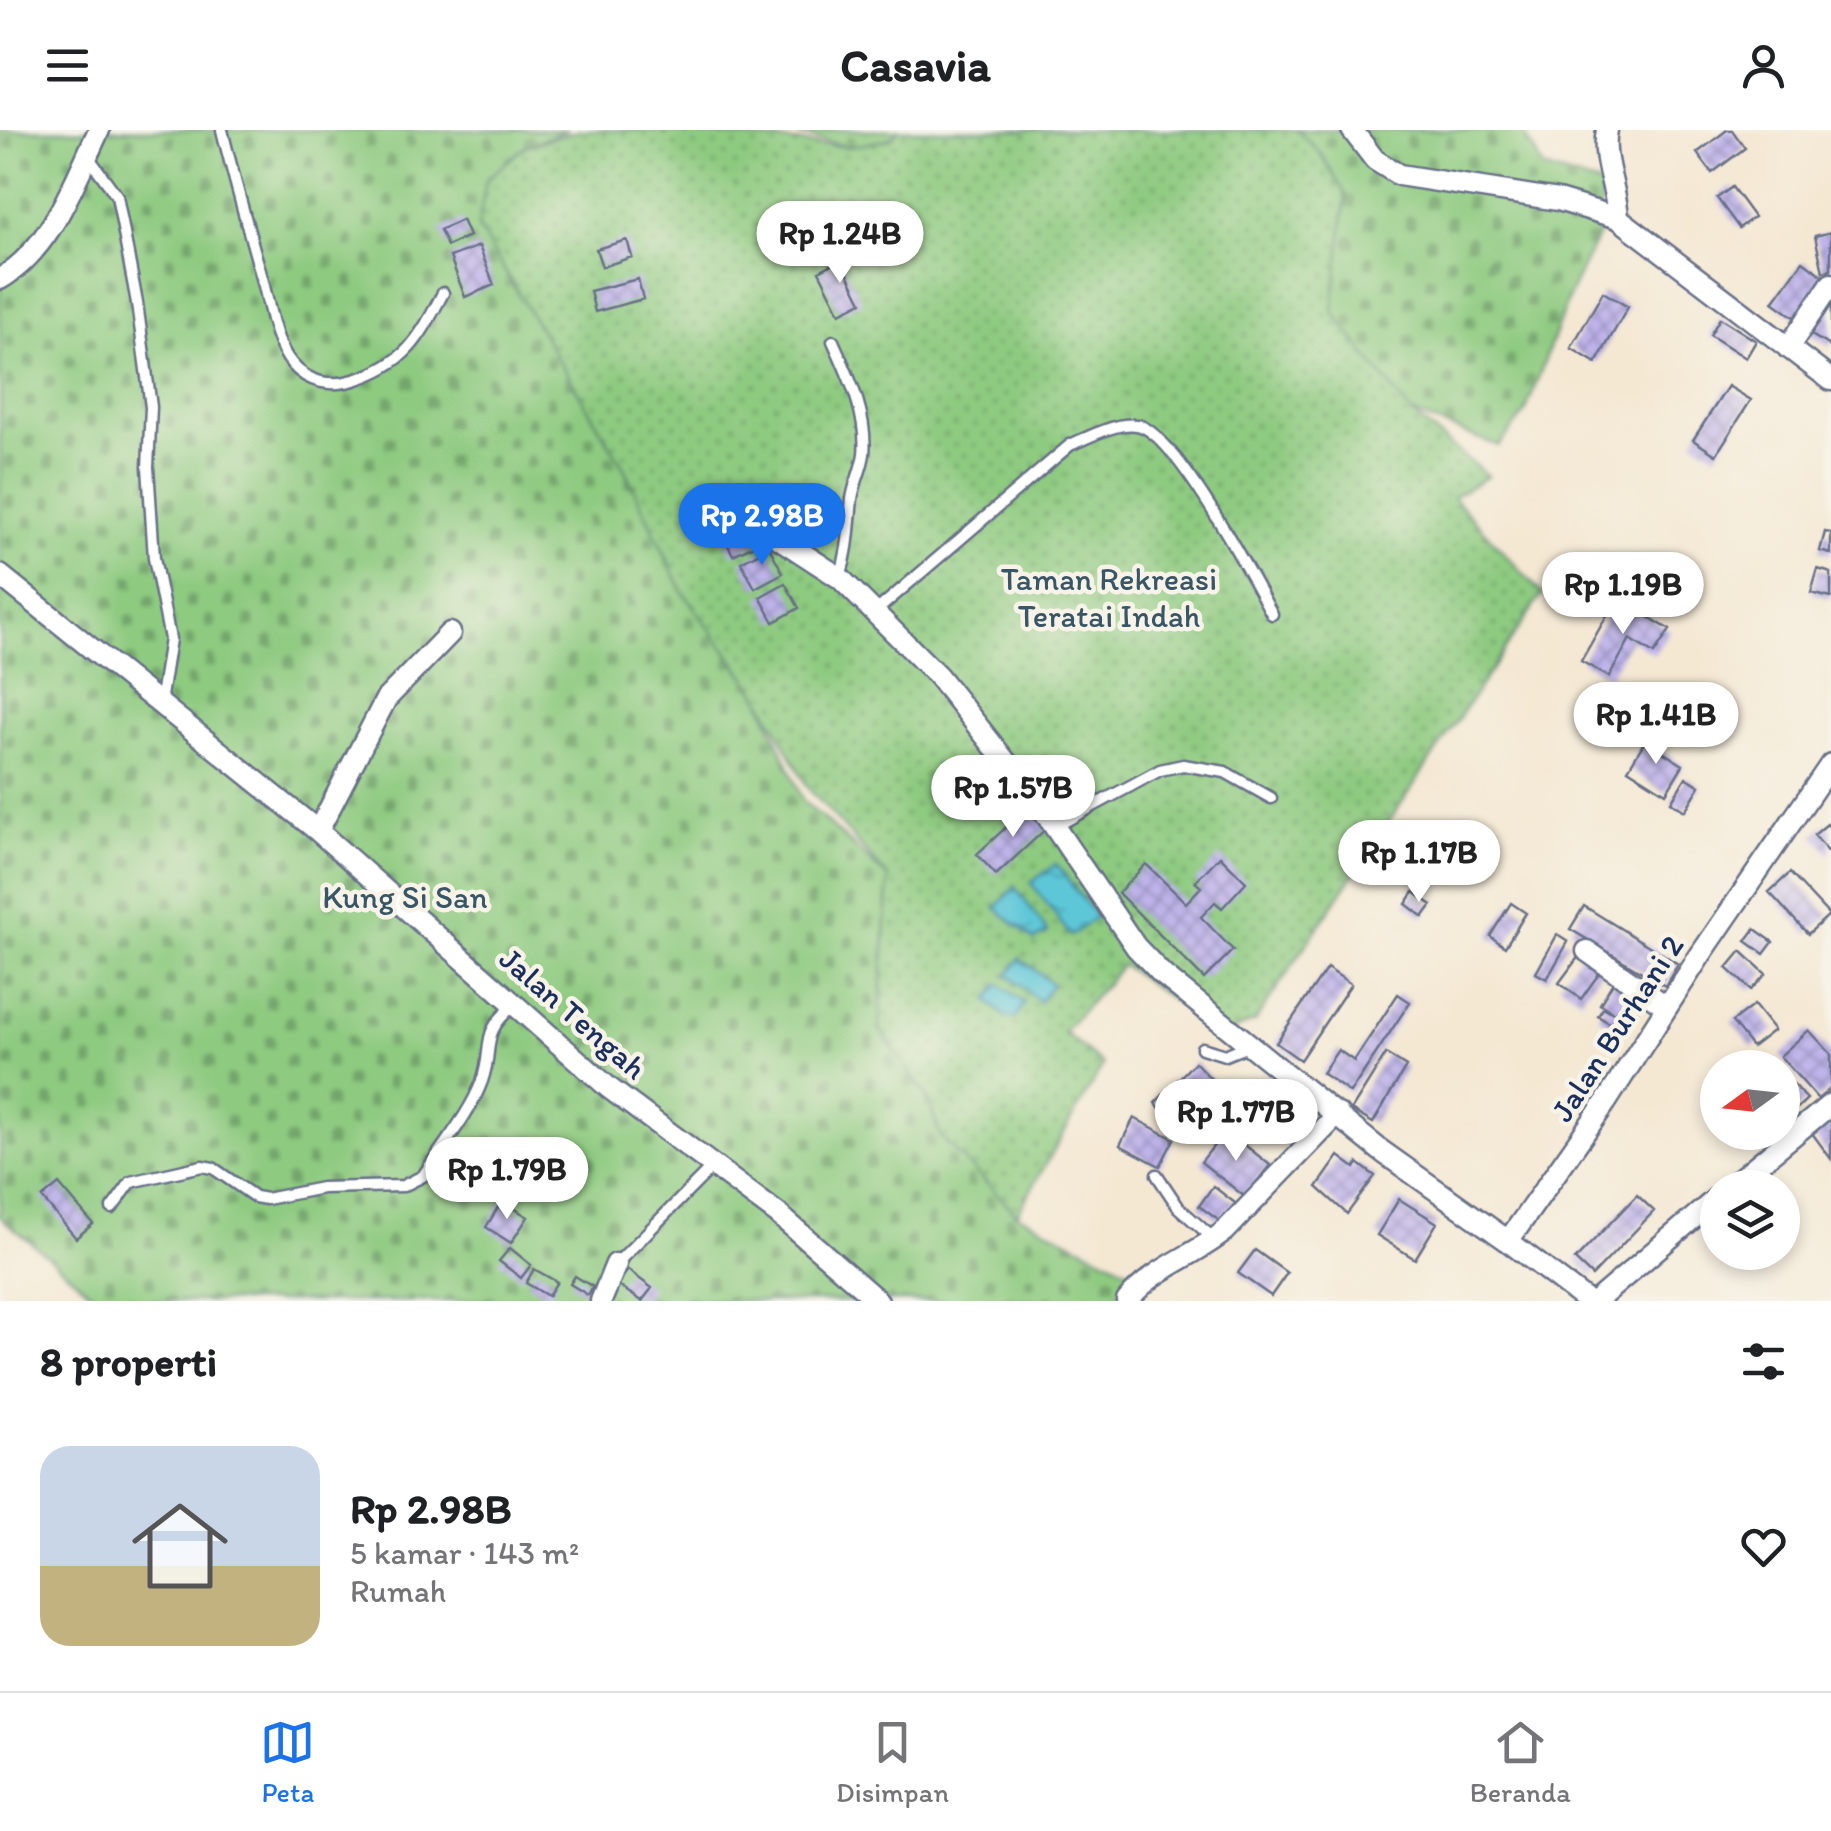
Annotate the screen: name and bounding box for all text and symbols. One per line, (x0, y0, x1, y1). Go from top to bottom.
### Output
icon: menu (40, 38, 95, 93)
text: Casavia (840, 38, 991, 92)
icon: person (1736, 38, 1791, 93)
pin: Rp 1.24B (737, 201, 943, 286)
text: Rp 1.24B (779, 214, 901, 252)
pin: Rp 2.98B (659, 483, 865, 568)
text: Rp 2.98B (700, 496, 824, 534)
pin: Rp 1.19B (1520, 552, 1726, 637)
park label: Taman Rekreasi Teratai Indah (1001, 560, 1217, 635)
text: Rp 1.19B (1564, 565, 1682, 603)
pin: Rp 1.41B (1553, 682, 1759, 767)
text: Rp 1.41B (1596, 695, 1716, 733)
pin: Rp 1.57B (910, 755, 1116, 840)
text: Rp 1.57B (953, 768, 1073, 806)
pin: Rp 1.17B (1316, 820, 1522, 905)
text: Rp 1.17B (1360, 833, 1478, 871)
park label: Kung Si San (322, 878, 488, 916)
street label: Jalan Burhani 2 (1543, 928, 1691, 1128)
street label: Jalan Tengah (492, 939, 654, 1087)
north arrow (1700, 1050, 1800, 1150)
map controls (1700, 1050, 1800, 1270)
pin: Rp 1.77B (1133, 1079, 1339, 1164)
text: Rp 1.77B (1177, 1092, 1295, 1130)
pin: Rp 1.79B (404, 1137, 610, 1222)
text: Rp 1.79B (447, 1150, 567, 1188)
button: layers (1700, 1170, 1800, 1270)
icon: filters (1736, 1334, 1791, 1389)
text: 8 properti (40, 1336, 217, 1387)
text: Rp 2.98B (350, 1483, 512, 1534)
icon: home (120, 1486, 240, 1606)
icon: heart (1736, 1519, 1791, 1574)
text: 5 kamar · 143 m² (350, 1534, 579, 1572)
text: Rumah (350, 1572, 446, 1610)
tab: Peta (260, 1715, 315, 1809)
tab: Disimpan (836, 1715, 949, 1809)
tab: Beranda (1470, 1715, 1571, 1809)

